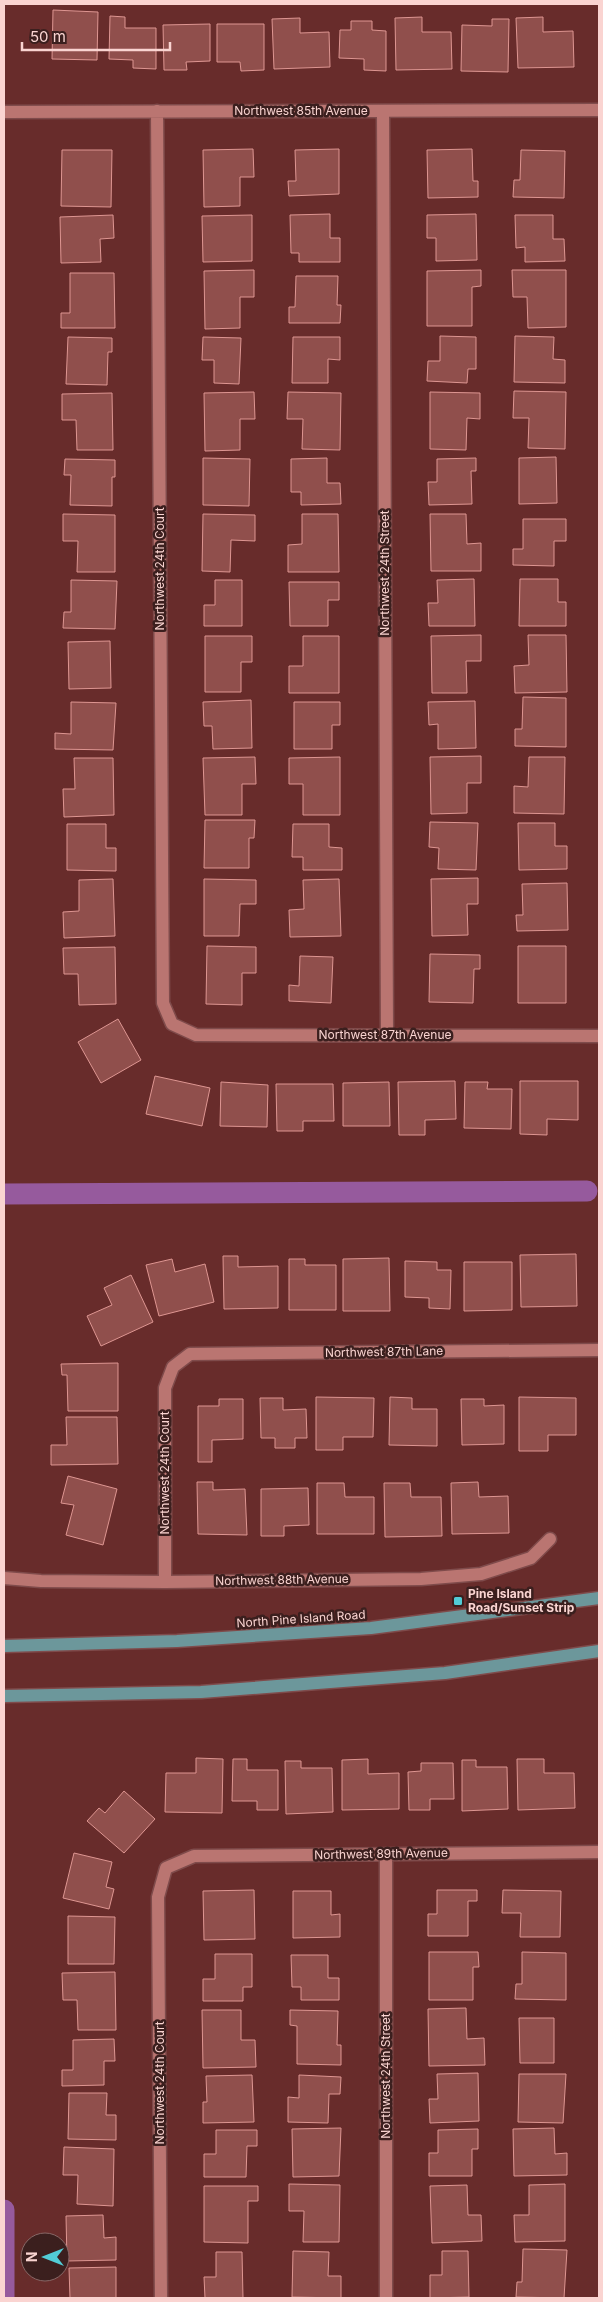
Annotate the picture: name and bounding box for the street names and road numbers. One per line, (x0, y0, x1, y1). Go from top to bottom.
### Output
street label: Northwest 85th Avenue (234, 103, 368, 118)
street label: Northwest 24th Court (152, 507, 167, 631)
street label: Northwest 24th Street (377, 510, 392, 636)
street label: Northwest 87th Avenue (319, 1027, 451, 1042)
street label: Northwest 87th Lane (325, 1343, 443, 1360)
street label: Northwest 24th Court (157, 1411, 172, 1535)
street label: Northwest 88th Avenue (215, 1571, 349, 1588)
street label: North Pine Island Road (236, 1607, 366, 1630)
street label: Northwest 89th Avenue (314, 1845, 448, 1862)
street label: Northwest 24th Street (378, 2013, 393, 2139)
street label: Northwest 24th Court (152, 2021, 167, 2145)

